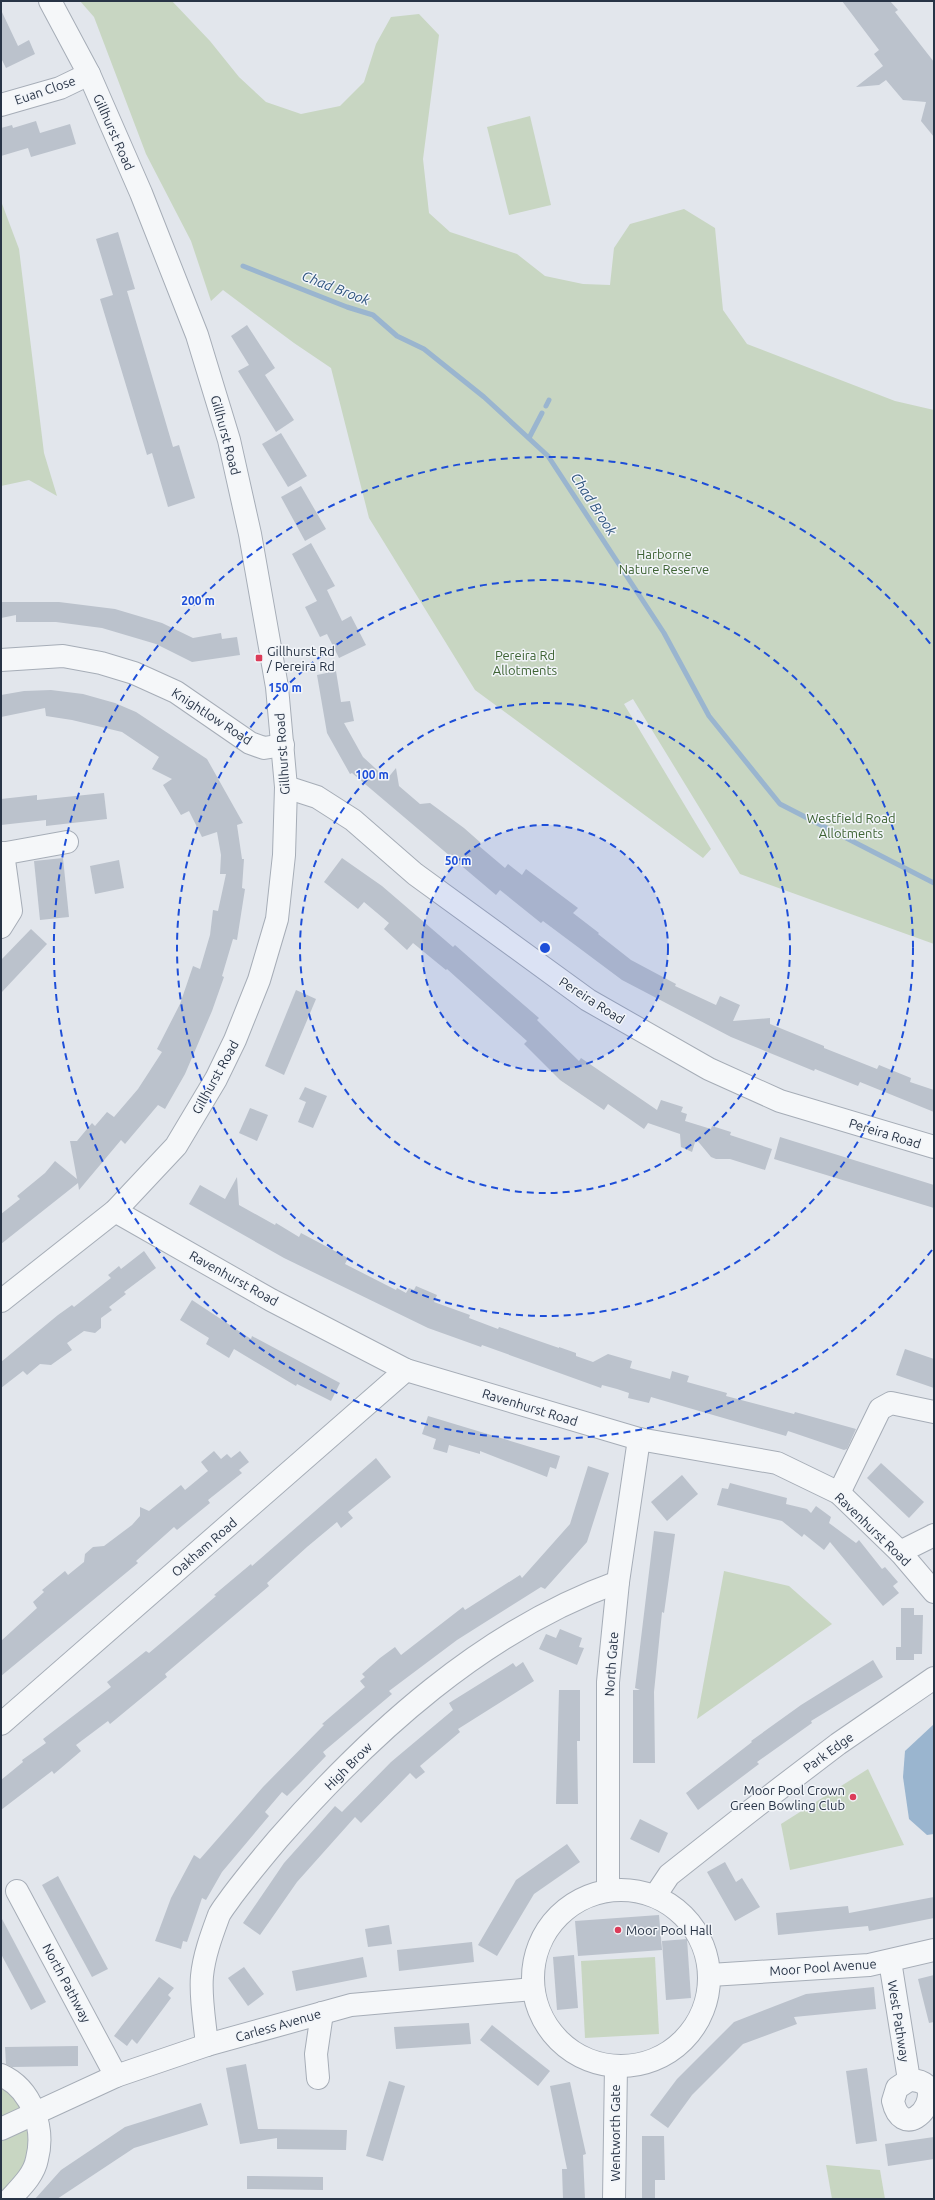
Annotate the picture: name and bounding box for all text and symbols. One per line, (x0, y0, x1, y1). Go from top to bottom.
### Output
street label: Euan Close (13, 73, 77, 107)
street label: Gillhurst Road (91, 92, 137, 172)
water label: Chad Brook (300, 268, 373, 309)
street label: Gillhurst Road (209, 394, 243, 476)
water label: Chad Brook (568, 470, 621, 539)
park label: Harborne Nature Reserve (619, 547, 709, 576)
text: 200 m (181, 594, 215, 607)
place label: Gillhurst Rd / Pereira Rd (266, 644, 335, 673)
park label: Pereira Rd Allotments (493, 648, 558, 677)
marker: Gillhurst Rd / Pereira Rd (254, 653, 264, 663)
text: 150 m (268, 681, 302, 694)
street label: Knightlow Road (169, 685, 255, 747)
street label: Gillhurst Road (272, 713, 292, 795)
text: 100 m (355, 768, 389, 781)
park label: Westfield Road Allotments (807, 811, 896, 840)
text: 50 m (445, 854, 471, 867)
centre of rings (538, 941, 552, 955)
street label: Pereira Road (557, 974, 627, 1026)
street label: Gillhurst Road (189, 1038, 241, 1116)
street label: Pereira Road (847, 1115, 923, 1151)
street label: Ravenhurst Road (187, 1248, 281, 1308)
street label: Ravenhurst Road (481, 1386, 579, 1428)
street label: Ravenhurst Road (832, 1490, 914, 1568)
street label: Oakham Road (169, 1515, 239, 1579)
street label: North Gate (602, 1631, 620, 1697)
street label: Park Edge (800, 1729, 856, 1775)
street label: High Brow (322, 1740, 374, 1792)
place label: Moor Pool Crown Green Bowling Club (730, 1783, 845, 1812)
marker: Moor Pool Crown Green Bowling Club (848, 1792, 858, 1802)
place label: Moor Pool Hall (626, 1923, 713, 1937)
marker: Moor Pool Hall (613, 1925, 623, 1935)
street label: North Pathway (40, 1941, 94, 2025)
street label: Moor Pool Avenue (769, 1956, 877, 1978)
street label: West Pathway (886, 1979, 912, 2063)
street label: Carless Avenue (234, 2006, 322, 2044)
street label: Wentworth Gate (608, 2084, 622, 2182)

